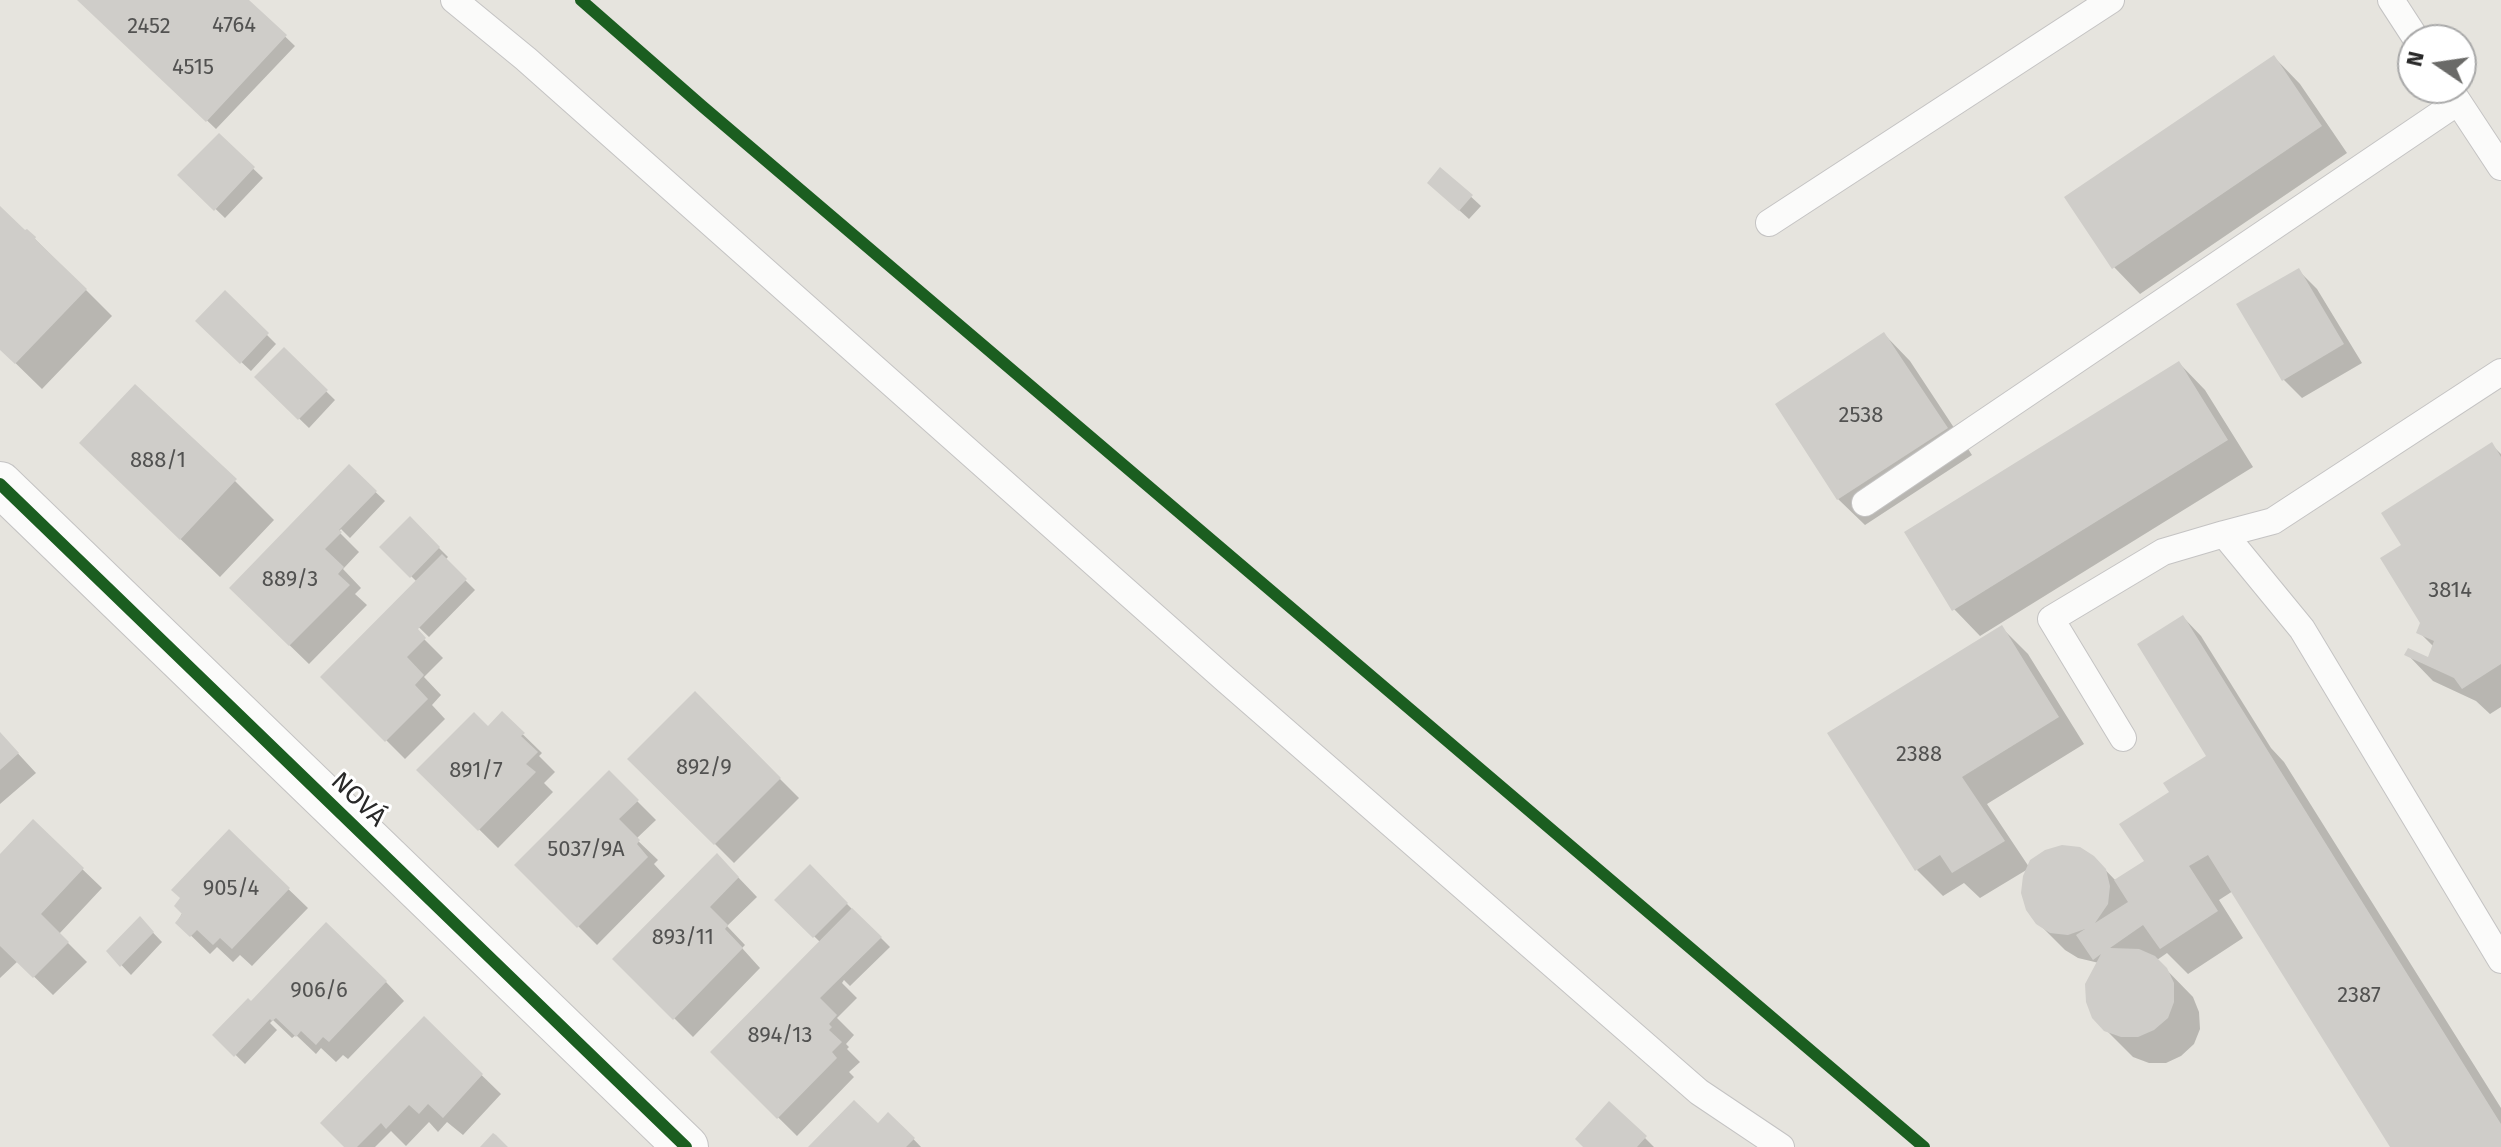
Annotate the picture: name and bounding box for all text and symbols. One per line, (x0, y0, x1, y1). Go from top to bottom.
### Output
house number: 4764 (212, 13, 256, 39)
house number: 2452 (127, 14, 171, 40)
north arrow (2397, 24, 2477, 104)
text: N (2400, 49, 2430, 69)
house number: 4515 (172, 55, 214, 81)
house number: 2538 (1839, 403, 1883, 429)
house number: 888/1 (130, 448, 186, 474)
house number: 889/3 (262, 567, 318, 593)
house number: 3814 (2428, 578, 2472, 604)
house number: 2388 (1896, 742, 1942, 768)
house number: 892/9 (676, 755, 732, 781)
house number: 891/7 (449, 758, 503, 784)
street label: NOVÁ (324, 766, 392, 834)
house number: 5037/9A (547, 837, 625, 863)
house number: 905/4 (203, 876, 259, 902)
house number: 893/11 (652, 925, 714, 951)
house number: 906/6 (290, 978, 348, 1004)
house number: 2387 (2337, 983, 2381, 1009)
house number: 894/13 (748, 1023, 812, 1049)

